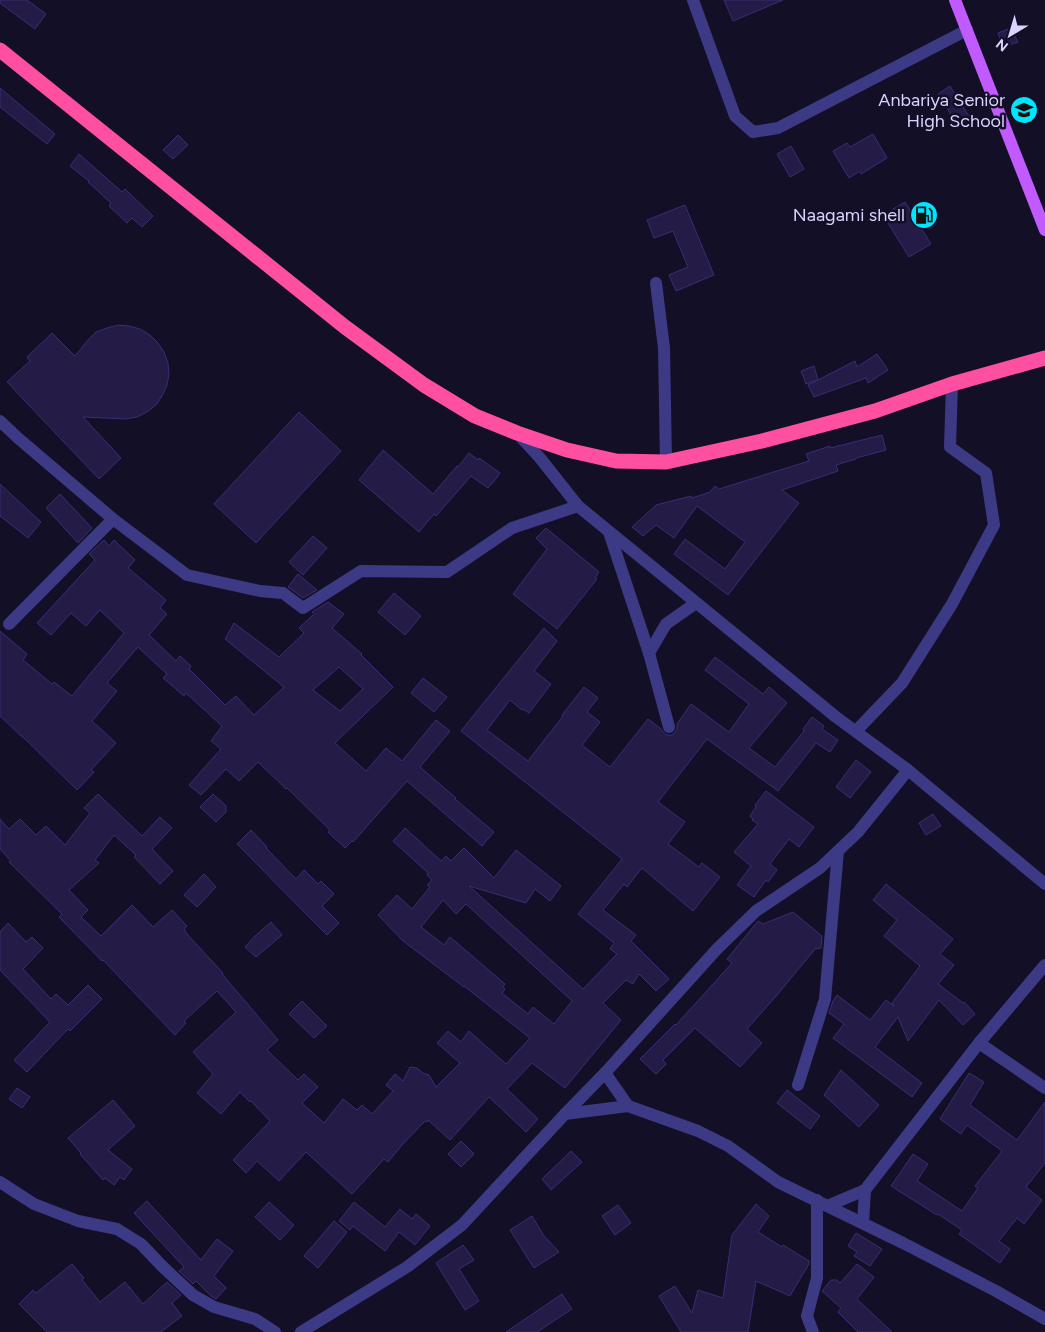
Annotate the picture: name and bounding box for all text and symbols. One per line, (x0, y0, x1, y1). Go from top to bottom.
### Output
north arrow (985, 10, 1035, 60)
text: N (993, 35, 1012, 55)
place label: Anbariya Senior High School (878, 89, 1005, 132)
school or university icon: Anbariya Senior High School (1009, 95, 1039, 125)
fuel station icon: Naagami shell (909, 200, 939, 230)
place label: Naagami shell (793, 204, 905, 226)

